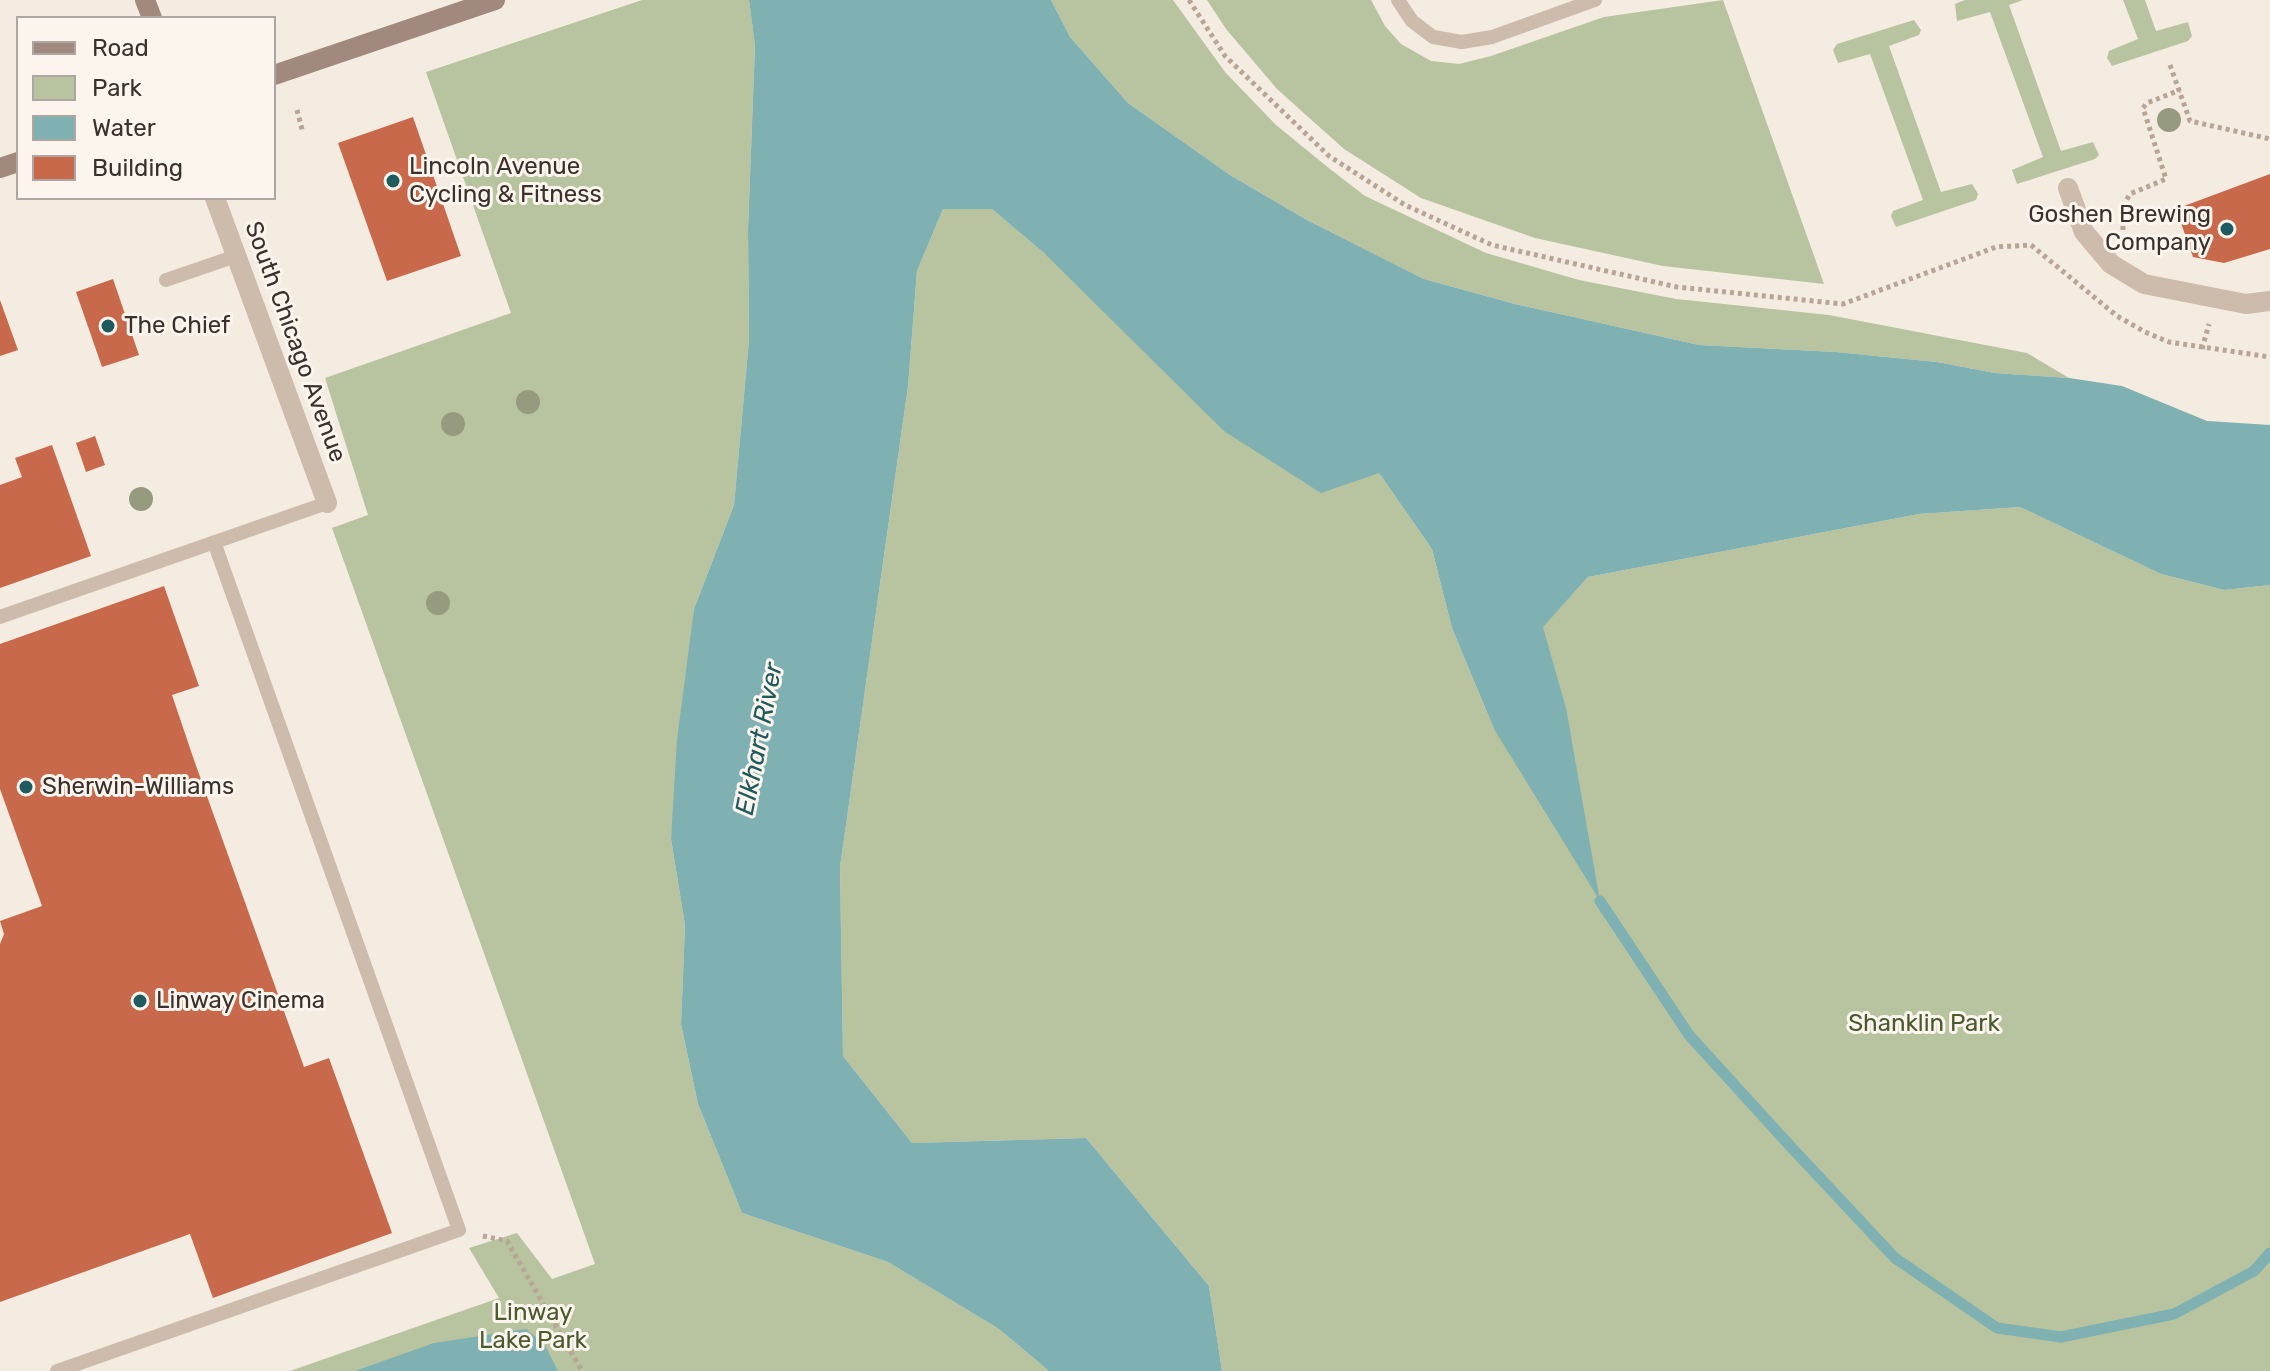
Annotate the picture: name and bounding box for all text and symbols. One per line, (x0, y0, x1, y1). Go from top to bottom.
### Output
legend (16, 16, 276, 200)
text: Road (92, 34, 149, 62)
text: Park (92, 74, 142, 102)
text: Water (92, 114, 156, 142)
place label: Lincoln Avenue Cycling & Fitness (409, 153, 602, 209)
text: Building (92, 154, 183, 182)
marker: Lincoln Avenue Cycling & Fitness (384, 172, 402, 190)
place label: Goshen Brewing Company (2028, 201, 2211, 257)
street label: South Chicago Avenue (238, 218, 352, 466)
marker: Goshen Brewing Company (2218, 220, 2236, 238)
place label: The Chief (124, 312, 230, 340)
marker: The Chief (99, 317, 117, 335)
water label: Elkhart River (730, 660, 790, 818)
place label: Sherwin-Williams (42, 773, 234, 801)
marker: Sherwin-Williams (17, 778, 35, 796)
place label: Linway Cinema (156, 987, 325, 1015)
marker: Linway Cinema (131, 992, 149, 1010)
park label: Shanklin Park (1848, 1010, 2000, 1038)
park label: Linway Lake Park (479, 1299, 587, 1355)

